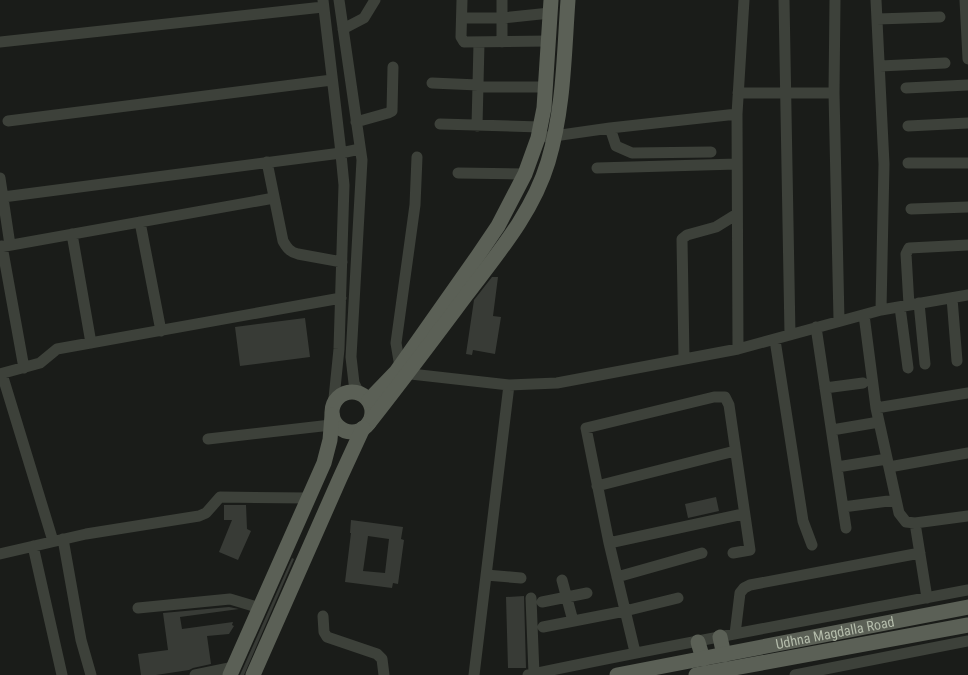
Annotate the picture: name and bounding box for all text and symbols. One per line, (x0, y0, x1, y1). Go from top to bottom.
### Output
street label: Udhna Magdalla Road (774, 613, 896, 652)

